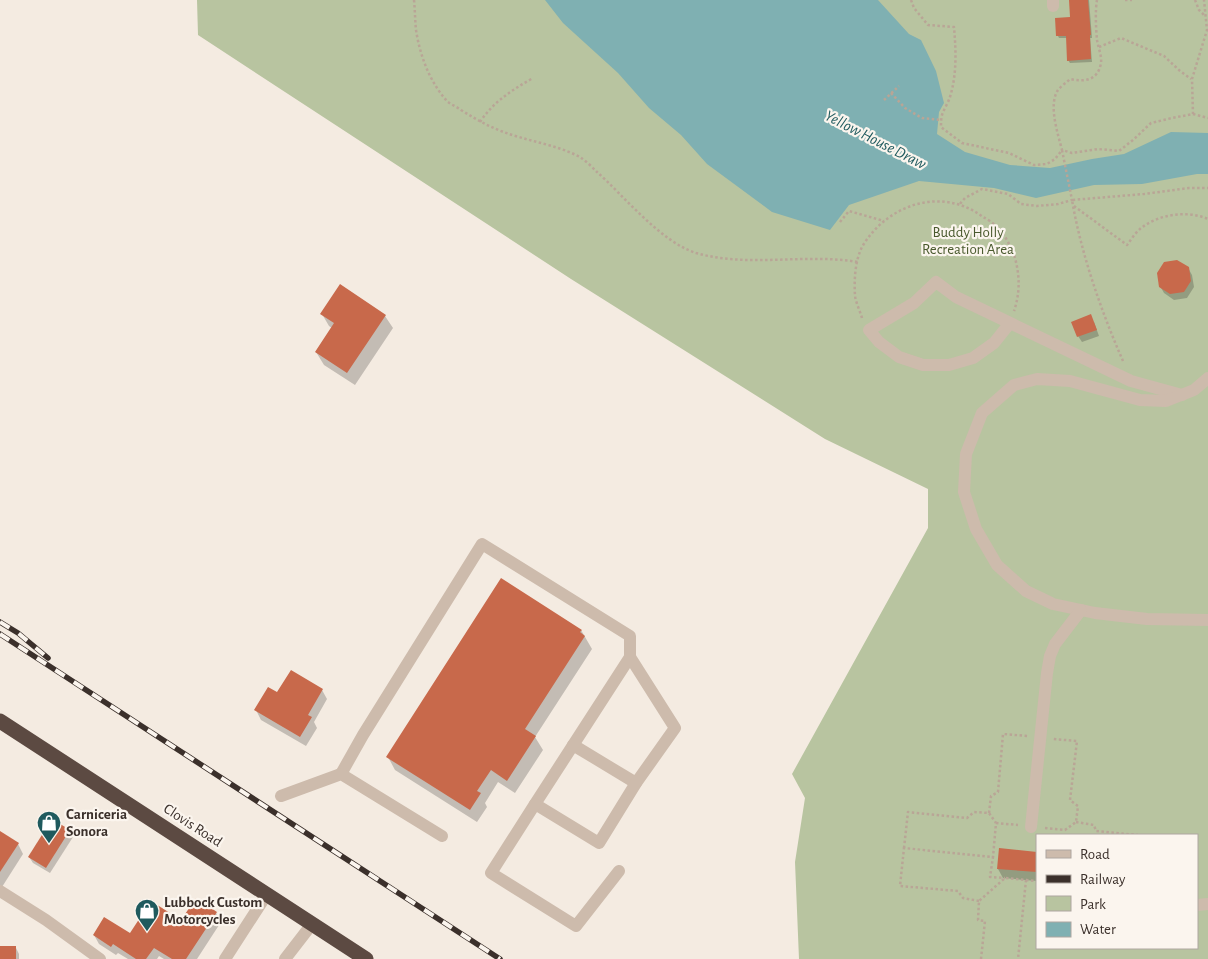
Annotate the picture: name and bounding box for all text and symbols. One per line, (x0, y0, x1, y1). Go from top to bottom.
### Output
water label: Yellow House Draw (822, 108, 929, 172)
park label: Buddy Holly Recreation Area (922, 225, 1014, 257)
street label: Clovis Road (161, 801, 225, 850)
place label: Carniceria Sonora (66, 807, 127, 839)
shop icon: Carniceria Sonora (36, 810, 62, 844)
legend (1036, 834, 1198, 949)
text: Road (1080, 847, 1110, 862)
text: Railway (1080, 872, 1126, 887)
place label: Lubbock Custom Motorcycles (164, 895, 262, 927)
text: Park (1080, 897, 1106, 912)
shop icon: Lubbock Custom Motorcycles (134, 898, 160, 932)
text: Water (1080, 922, 1116, 937)

